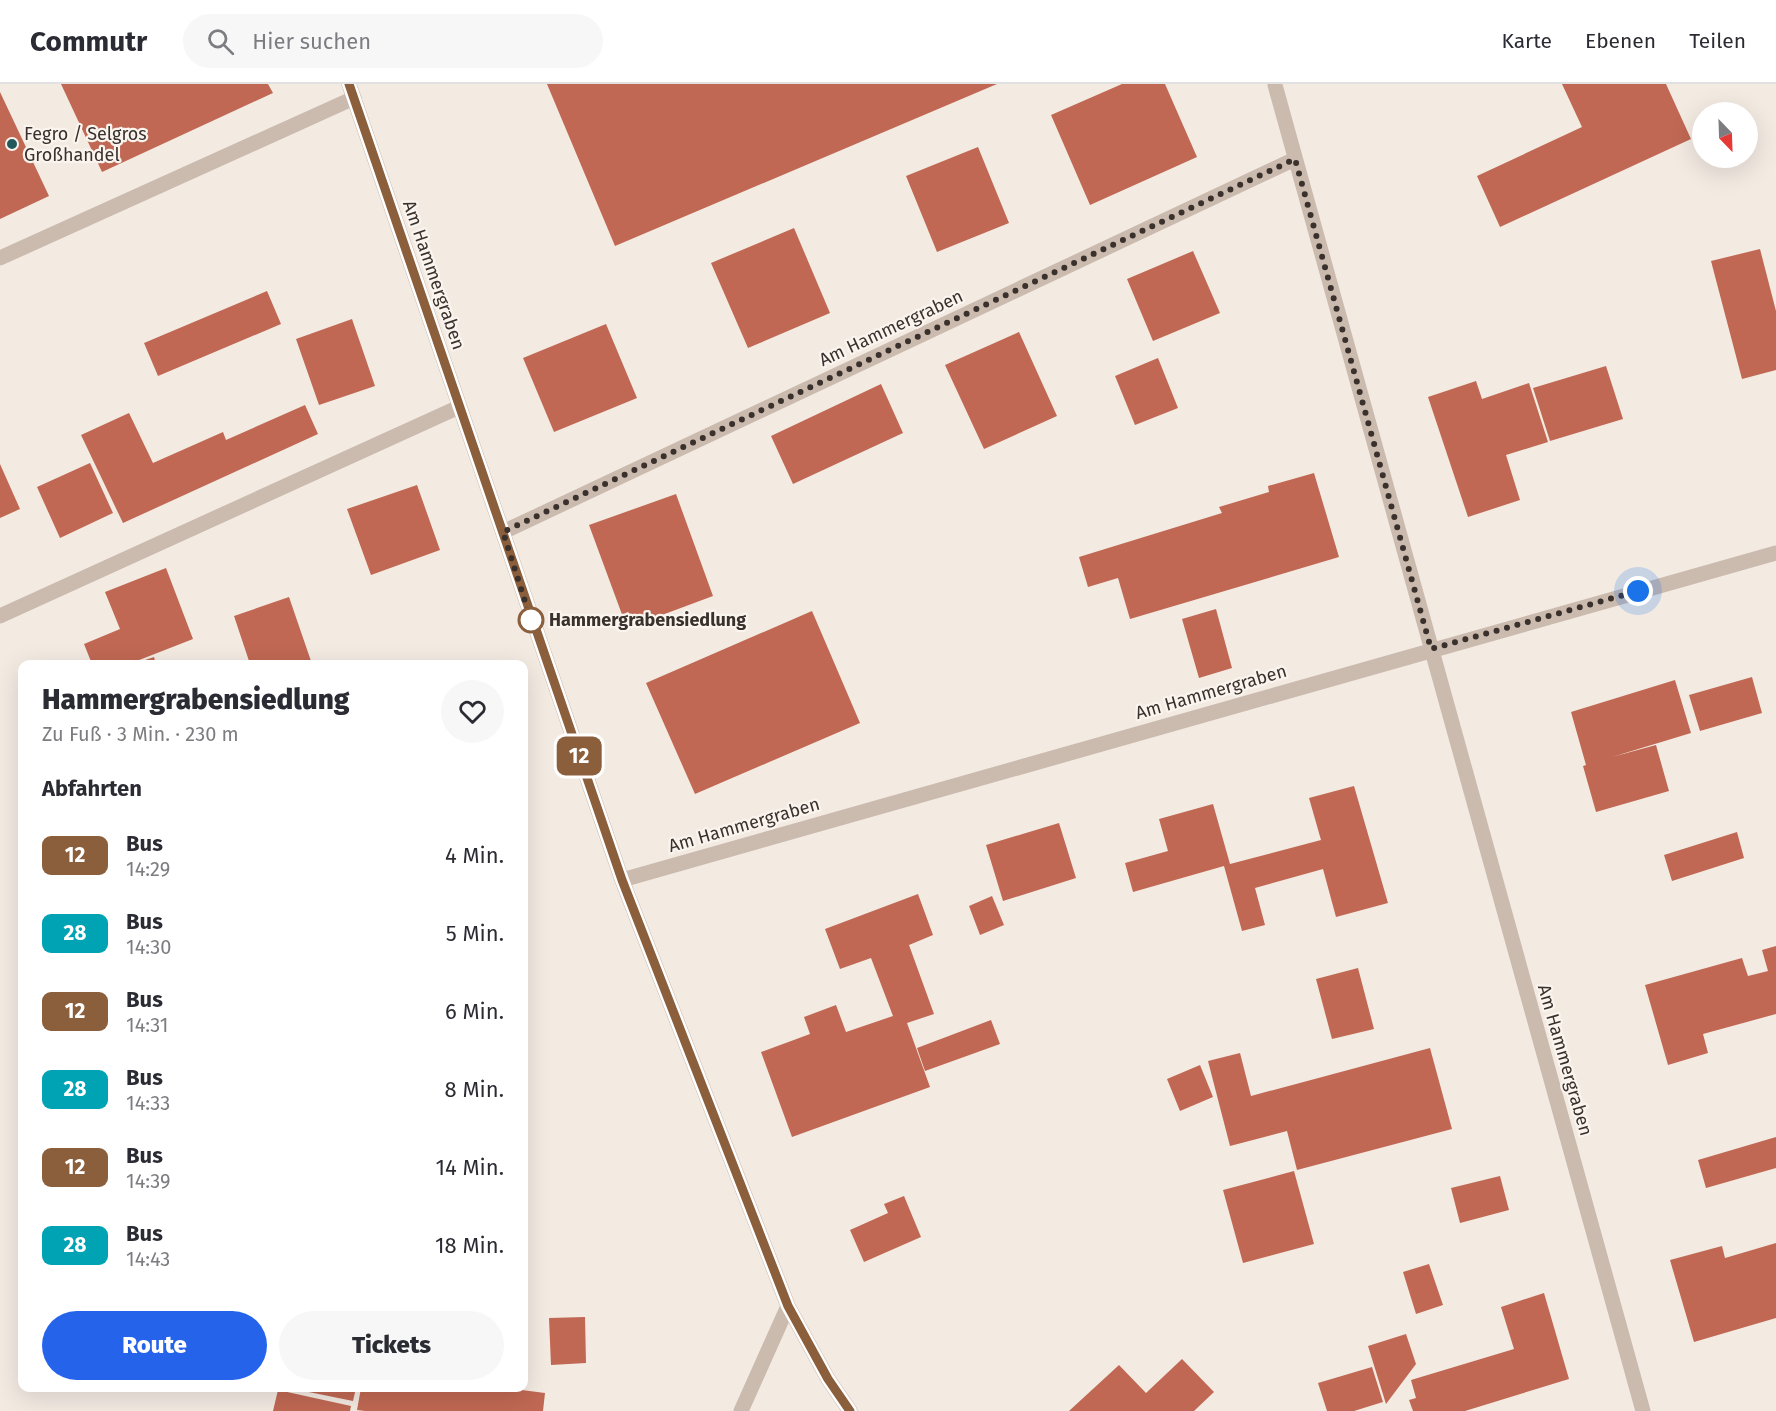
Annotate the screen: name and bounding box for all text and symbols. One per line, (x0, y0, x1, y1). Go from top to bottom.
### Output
search box (183, 14, 603, 68)
text: Commutr (30, 25, 147, 58)
icon: search (204, 25, 237, 58)
text: Hier suchen (252, 28, 371, 55)
text: Karte (1501, 28, 1552, 54)
text: Ebenen (1585, 28, 1656, 54)
text: Teilen (1689, 28, 1746, 54)
north arrow (1692, 102, 1758, 168)
map controls (1692, 102, 1758, 168)
place label: Fegro / Selgros Großhandel (24, 123, 147, 166)
marker: Fegro / Selgros Großhandel (5, 137, 19, 151)
street label: Am Hammergraben (398, 197, 470, 353)
street label: Am Hammergraben (815, 285, 967, 371)
your location (1623, 576, 1653, 606)
marker: Hammergrabensiedlung (518, 607, 544, 633)
place label: Hammergrabensiedlung (549, 609, 746, 631)
street label: Am Hammergraben (1133, 660, 1289, 724)
button: heart (441, 680, 504, 743)
text: Hammergrabensiedlung (42, 683, 349, 716)
text: Zu Fuß · 3 Min. · 230 m (42, 722, 239, 746)
line badge: 12 (552, 736, 606, 776)
text: 12 (569, 743, 589, 769)
text: Abfahrten (42, 775, 142, 802)
street label: Am Hammergraben (666, 793, 822, 857)
text: Bus (126, 830, 163, 857)
text: 12 (65, 842, 85, 868)
text: 4 Min. (445, 842, 504, 869)
text: 14:29 (126, 857, 170, 881)
text: Bus (126, 908, 163, 935)
text: 28 (63, 920, 87, 946)
text: 5 Min. (446, 920, 504, 947)
text: 14:30 (126, 935, 171, 959)
street label: Am Hammergraben (1533, 982, 1597, 1138)
text: Bus (126, 986, 163, 1013)
text: 12 (65, 998, 85, 1024)
text: 6 Min. (445, 998, 504, 1025)
text: 14:31 (126, 1013, 168, 1037)
text: Bus (126, 1064, 163, 1091)
text: 28 (63, 1076, 87, 1102)
text: 8 Min. (445, 1076, 504, 1103)
text: 14:33 (126, 1091, 170, 1115)
text: Bus (126, 1142, 163, 1169)
text: 12 (65, 1154, 85, 1180)
text: 14 Min. (435, 1154, 504, 1181)
text: 14:39 (126, 1169, 171, 1193)
text: Bus (126, 1220, 163, 1247)
text: 28 (63, 1232, 87, 1258)
text: 18 Min. (435, 1232, 504, 1259)
text: 14:43 (126, 1247, 170, 1271)
button: Route (42, 1311, 267, 1380)
button: Tickets (279, 1311, 504, 1380)

